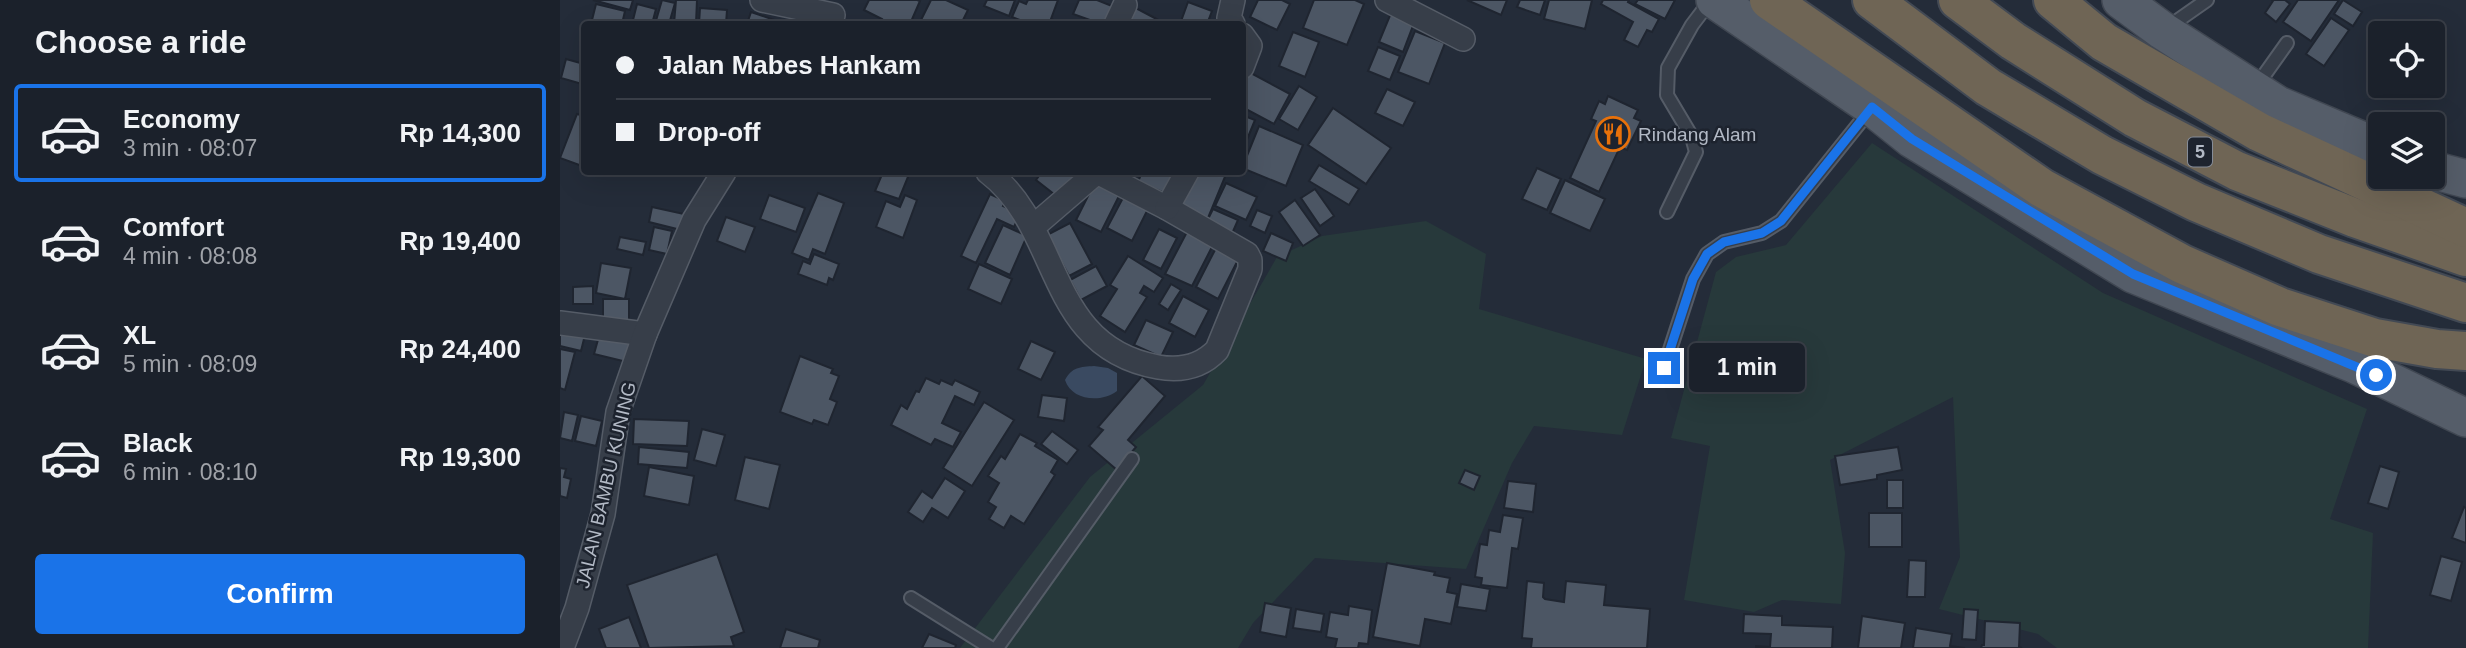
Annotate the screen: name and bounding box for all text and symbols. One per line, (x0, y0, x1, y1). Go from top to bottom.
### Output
map controls (2368, 21, 2445, 189)
button: locate (2368, 21, 2445, 98)
text: Choose a ride (35, 24, 247, 60)
text: Jalan Mabes Hankam (658, 50, 921, 80)
icon: car (39, 102, 102, 165)
text: Economy (123, 104, 240, 134)
button: layers (2368, 112, 2445, 189)
restaurant icon: Rindang Alam (1594, 115, 1632, 153)
text: Drop-off (658, 117, 761, 147)
text: Rp 14,300 (400, 118, 521, 148)
place label: Rindang Alam (1638, 124, 1756, 145)
text: 3 min · 08:07 (123, 135, 257, 161)
road number: 5 (2188, 138, 2212, 167)
icon: car (39, 210, 102, 273)
text: Comfort (123, 212, 224, 242)
text: Rp 19,400 (400, 226, 521, 256)
text: 4 min · 08:08 (123, 243, 257, 269)
icon: car (39, 318, 102, 381)
text: XL (123, 320, 156, 350)
text: Rp 24,400 (400, 334, 521, 364)
callout: 1 min (1688, 344, 1804, 392)
text: 5 min · 08:09 (123, 351, 257, 377)
route end (1648, 352, 1680, 384)
text: 1 min (1717, 354, 1777, 380)
route start (2360, 359, 2392, 391)
street label: JALAN BAMBU KUNING (572, 380, 640, 590)
icon: car (39, 426, 102, 489)
text: Black (123, 428, 192, 458)
text: Rp 19,300 (400, 442, 521, 472)
text: 6 min · 08:10 (123, 459, 257, 485)
button: Confirm (35, 554, 525, 634)

